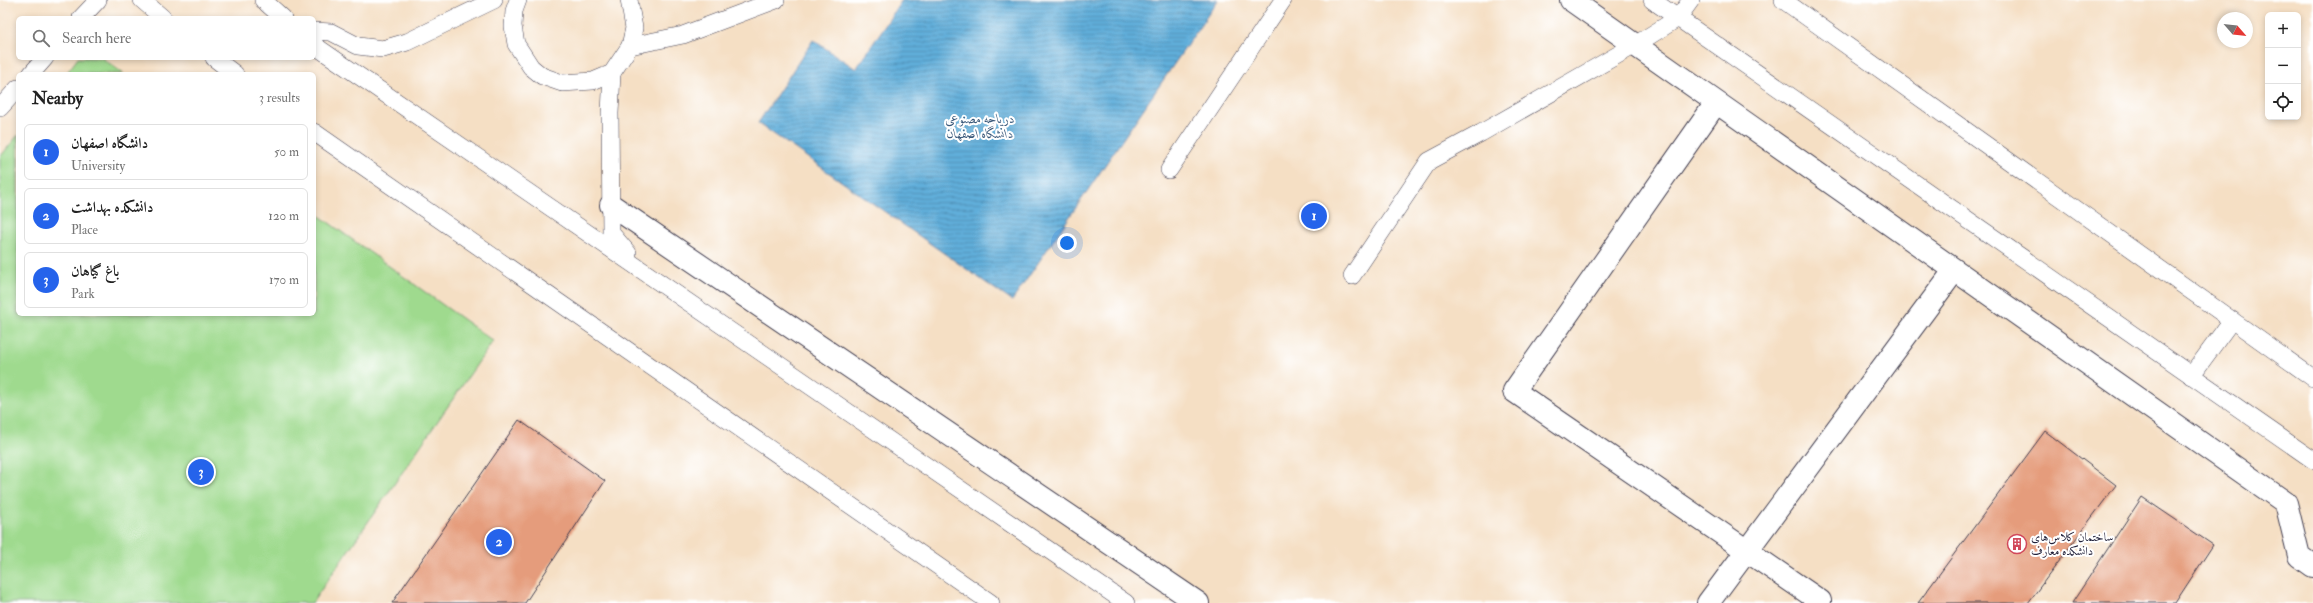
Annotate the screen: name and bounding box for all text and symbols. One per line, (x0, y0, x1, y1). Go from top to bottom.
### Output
north arrow (2217, 12, 2253, 48)
map controls (2265, 12, 2301, 120)
button: + (2265, 12, 2301, 48)
search box (16, 16, 316, 60)
icon: search (30, 27, 52, 49)
text: Search here (62, 29, 131, 48)
button: − (2265, 48, 2301, 84)
button: locate (2265, 84, 2301, 120)
text: Nearby (32, 88, 83, 109)
text: 3 results (259, 90, 300, 106)
water label: دریاچه مصنوعی دانشگاه اصفهان (945, 111, 1015, 142)
text: دانشگاه اصفهان (71, 134, 148, 153)
text: 1 (44, 144, 48, 160)
text: 50 m (274, 144, 299, 160)
text: University (71, 158, 125, 174)
text: دانشکده بهداشت (71, 198, 153, 217)
pin: 1 (1301, 201, 1327, 231)
text: 2 (43, 208, 49, 224)
text: 120 m (268, 208, 299, 224)
text: Place (71, 222, 98, 238)
your location (1057, 233, 1077, 253)
text: باغ گیاهان (71, 262, 119, 281)
text: 3 (44, 272, 49, 288)
text: 170 m (269, 272, 299, 288)
text: Park (71, 286, 95, 302)
pin: 3 (188, 457, 214, 487)
pin: 2 (486, 527, 512, 557)
place label: ساختمان کلاس‌های دانشکده معارف (2031, 530, 2113, 559)
building icon: ساختمان کلاس‌های دانشکده معارف (2006, 533, 2028, 555)

